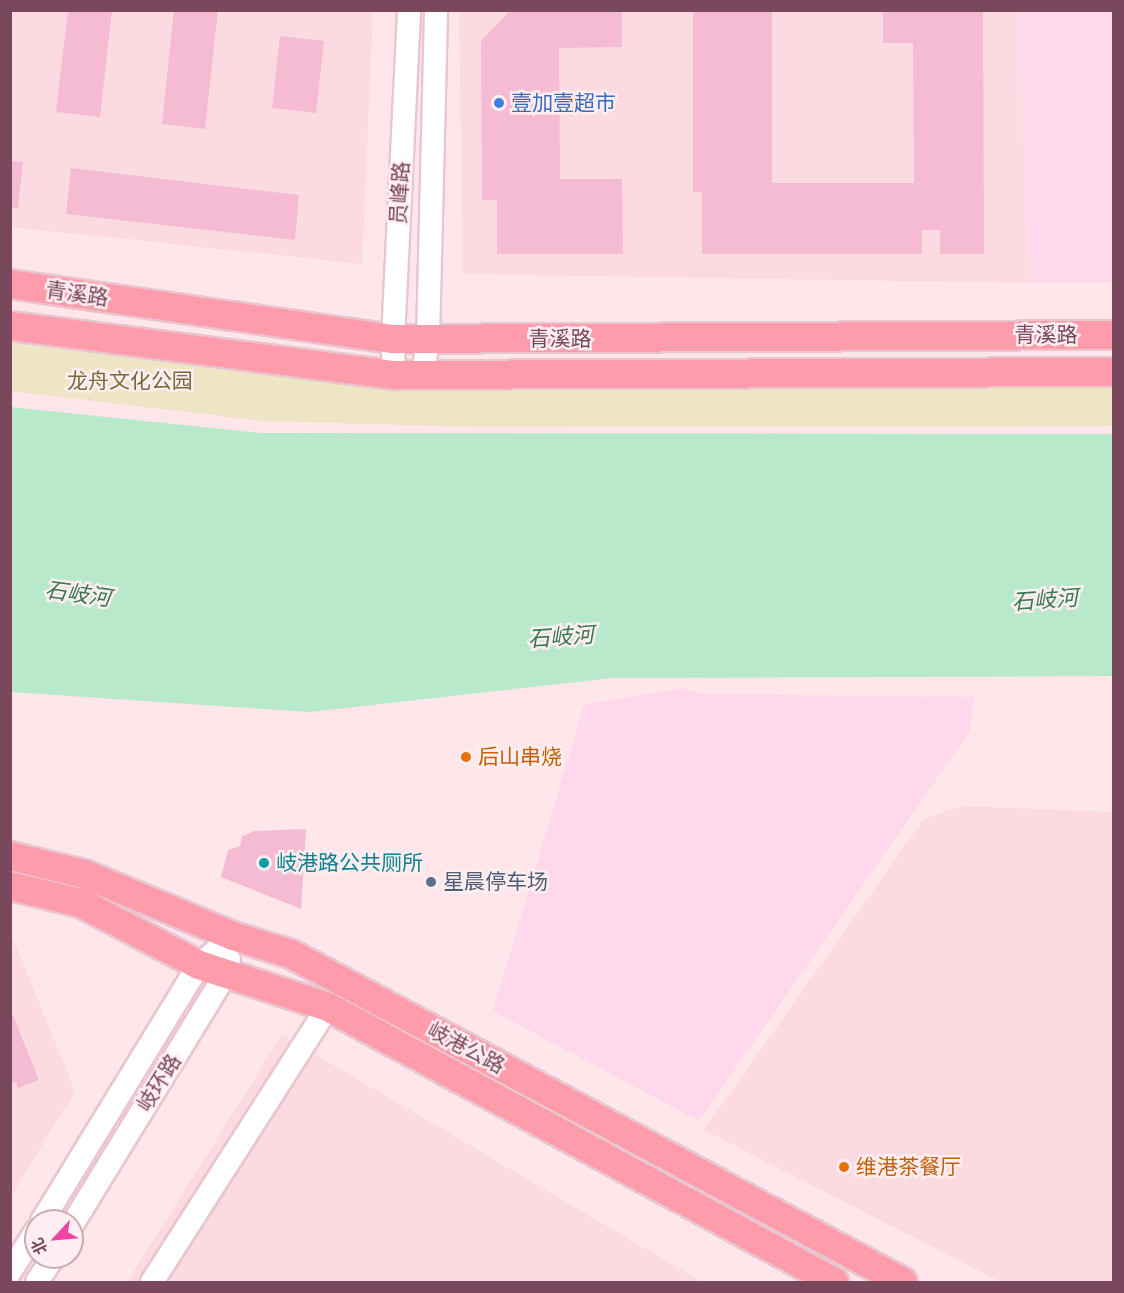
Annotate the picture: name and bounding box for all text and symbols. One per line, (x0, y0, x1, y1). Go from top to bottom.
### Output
place label: 壹加壹超市 (511, 90, 616, 116)
marker: 壹加壹超市 (492, 96, 506, 110)
street label: 员峰路 (386, 161, 414, 225)
street label: 青溪路 (44, 277, 110, 311)
street label: 青溪路 (1015, 322, 1077, 348)
street label: 青溪路 (529, 326, 591, 352)
park label: 龙舟文化公园 (67, 368, 193, 394)
water label: 石岐河 (43, 576, 113, 612)
water label: 石岐河 (1011, 585, 1079, 615)
water label: 石岐河 (527, 622, 595, 652)
place label: 后山串烧 (478, 744, 562, 770)
marker: 后山串烧 (459, 750, 473, 764)
place label: 岐港路公共厕所 (276, 850, 423, 876)
marker: 岐港路公共厕所 (257, 856, 271, 870)
place label: 星晨停车场 (443, 869, 548, 895)
marker: 星晨停车场 (424, 875, 438, 889)
street label: 岐港公路 (423, 1017, 509, 1079)
street label: 岐环路 (132, 1050, 186, 1116)
place label: 维港茶餐厅 (856, 1154, 961, 1180)
marker: 维港茶餐厅 (837, 1160, 851, 1174)
north arrow (24, 1209, 84, 1269)
text: 北 (27, 1235, 51, 1258)

